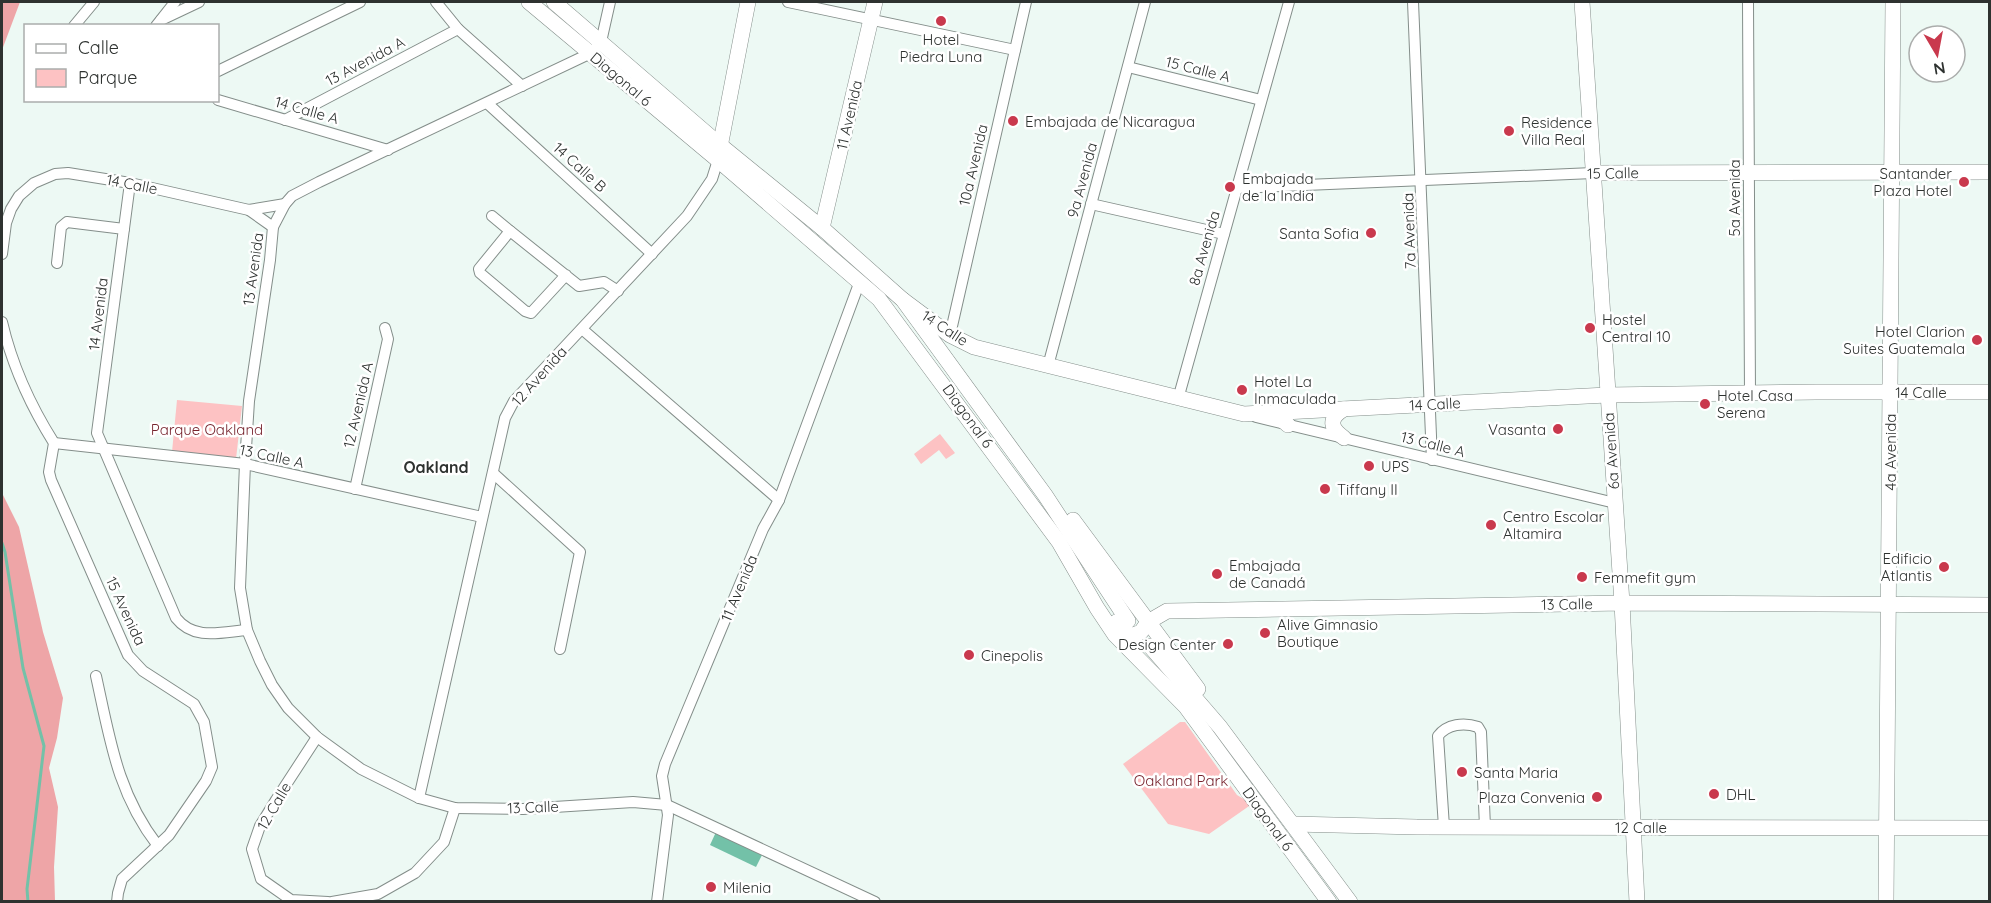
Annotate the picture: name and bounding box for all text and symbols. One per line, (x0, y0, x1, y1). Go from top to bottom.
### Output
marker: Hotel Piedra Luna (934, 14, 948, 28)
legend (24, 24, 219, 102)
north arrow (1907, 24, 1967, 84)
place label: Hotel Piedra Luna (900, 30, 982, 66)
street label: 13 Avenida A (322, 32, 408, 90)
text: Calle (78, 36, 119, 59)
street label: Diagonal 6 (586, 48, 656, 110)
street label: 15 Calle A (1164, 52, 1232, 86)
text: N (1932, 58, 1947, 80)
text: Parque (78, 66, 137, 89)
street label: 11 Avenida (832, 78, 866, 152)
street label: 14 Calle A (273, 92, 341, 128)
place label: Embajada de Nicaragua (1025, 112, 1195, 131)
place label: Residence Villa Real (1521, 113, 1592, 149)
marker: Embajada de Nicaragua (1006, 114, 1020, 128)
street label: 10a Avenida (954, 122, 992, 208)
marker: Residence Villa Real (1502, 124, 1516, 138)
street label: 14 Calle B (549, 138, 611, 196)
street label: 9a Avenida (1063, 140, 1101, 220)
street label: 5a Avenida (1725, 159, 1744, 237)
street label: 15 Calle (1587, 163, 1639, 183)
place label: Santander Plaza Hotel (1873, 164, 1952, 200)
place label: Embajada de la India (1242, 169, 1314, 205)
street label: 14 Calle (105, 170, 159, 198)
marker: Santander Plaza Hotel (1957, 175, 1971, 189)
marker: Embajada de la India (1223, 180, 1237, 194)
street label: 7a Avenida (1398, 192, 1420, 270)
street label: 8a Avenida (1184, 208, 1224, 288)
place label: Santa Sofia (1279, 224, 1359, 243)
marker: Santa Sofia (1364, 226, 1378, 240)
street label: 13 Avenida (238, 231, 268, 307)
street label: 14 Avenida (84, 277, 112, 351)
street label: 14 Calle (918, 306, 972, 350)
place label: Hostel Central 10 (1602, 310, 1671, 346)
marker: Hostel Central 10 (1583, 321, 1597, 335)
place label: Hotel Clarion Suites Guatemala (1843, 322, 1965, 358)
marker: Hotel Clarion Suites Guatemala (1970, 333, 1984, 347)
street label: 12 Avenida (507, 342, 571, 410)
street label: 12 Avenida A (339, 360, 377, 450)
place label: Hotel La Inmaculada (1254, 372, 1336, 408)
street label: Diagonal 6 (938, 380, 998, 452)
marker: Hotel La Inmaculada (1235, 383, 1249, 397)
street label: 14 Calle (1895, 383, 1947, 402)
place label: Hotel Casa Serena (1717, 386, 1793, 422)
street label: 14 Calle (1409, 393, 1461, 415)
marker: Hotel Casa Serena (1698, 397, 1712, 411)
street label: 6a Avenida (1599, 412, 1623, 490)
street label: 4a Avenida (1881, 414, 1900, 490)
park label: Parque Oakland (151, 420, 263, 439)
place label: Vasanta (1488, 420, 1546, 439)
marker: Vasanta (1551, 422, 1565, 436)
street label: 13 Calle A (1399, 427, 1467, 461)
street label: 13 Calle A (238, 440, 306, 472)
district label: Oakland (403, 457, 469, 477)
place label: UPS (1381, 457, 1409, 476)
marker: UPS (1362, 459, 1376, 473)
place label: Tiffany II (1337, 480, 1398, 499)
marker: Tiffany II (1318, 482, 1332, 496)
place label: Centro Escolar Altamira (1503, 507, 1605, 543)
marker: Centro Escolar Altamira (1484, 518, 1498, 532)
place label: Edificio Atlantis (1881, 549, 1932, 585)
street label: 11 Avenida (716, 552, 762, 624)
place label: Embajada de Canadá (1229, 556, 1306, 592)
marker: Edificio Atlantis (1937, 560, 1951, 574)
marker: Embajada de Canadá (1210, 567, 1224, 581)
place label: Femmefit gym (1594, 568, 1696, 587)
marker: Femmefit gym (1575, 570, 1589, 584)
street label: 15 Avenida (102, 574, 150, 648)
street label: 13 Calle (1541, 594, 1593, 614)
place label: Alive Gimnasio Boutique (1277, 615, 1378, 651)
marker: Alive Gimnasio Boutique (1258, 626, 1272, 640)
place label: Design Center (1118, 635, 1216, 654)
marker: Design Center (1221, 637, 1235, 651)
place label: Cinepolis (981, 646, 1043, 665)
marker: Cinepolis (962, 648, 976, 662)
place label: Santa Maria (1474, 763, 1558, 782)
marker: Santa Maria (1455, 765, 1469, 779)
park label: Oakland Park (1134, 771, 1228, 790)
street label: 12 Calle (253, 779, 295, 833)
street label: Diagonal 6 (1238, 783, 1298, 855)
place label: DHL (1726, 785, 1756, 804)
marker: DHL (1707, 787, 1721, 801)
place label: Plaza Convenia (1478, 788, 1585, 807)
marker: Plaza Convenia (1590, 790, 1604, 804)
street label: 13 Calle (507, 797, 559, 817)
street label: 12 Calle (1615, 818, 1667, 837)
place label: Milenia (723, 878, 771, 897)
marker: Milenia (704, 880, 718, 894)

